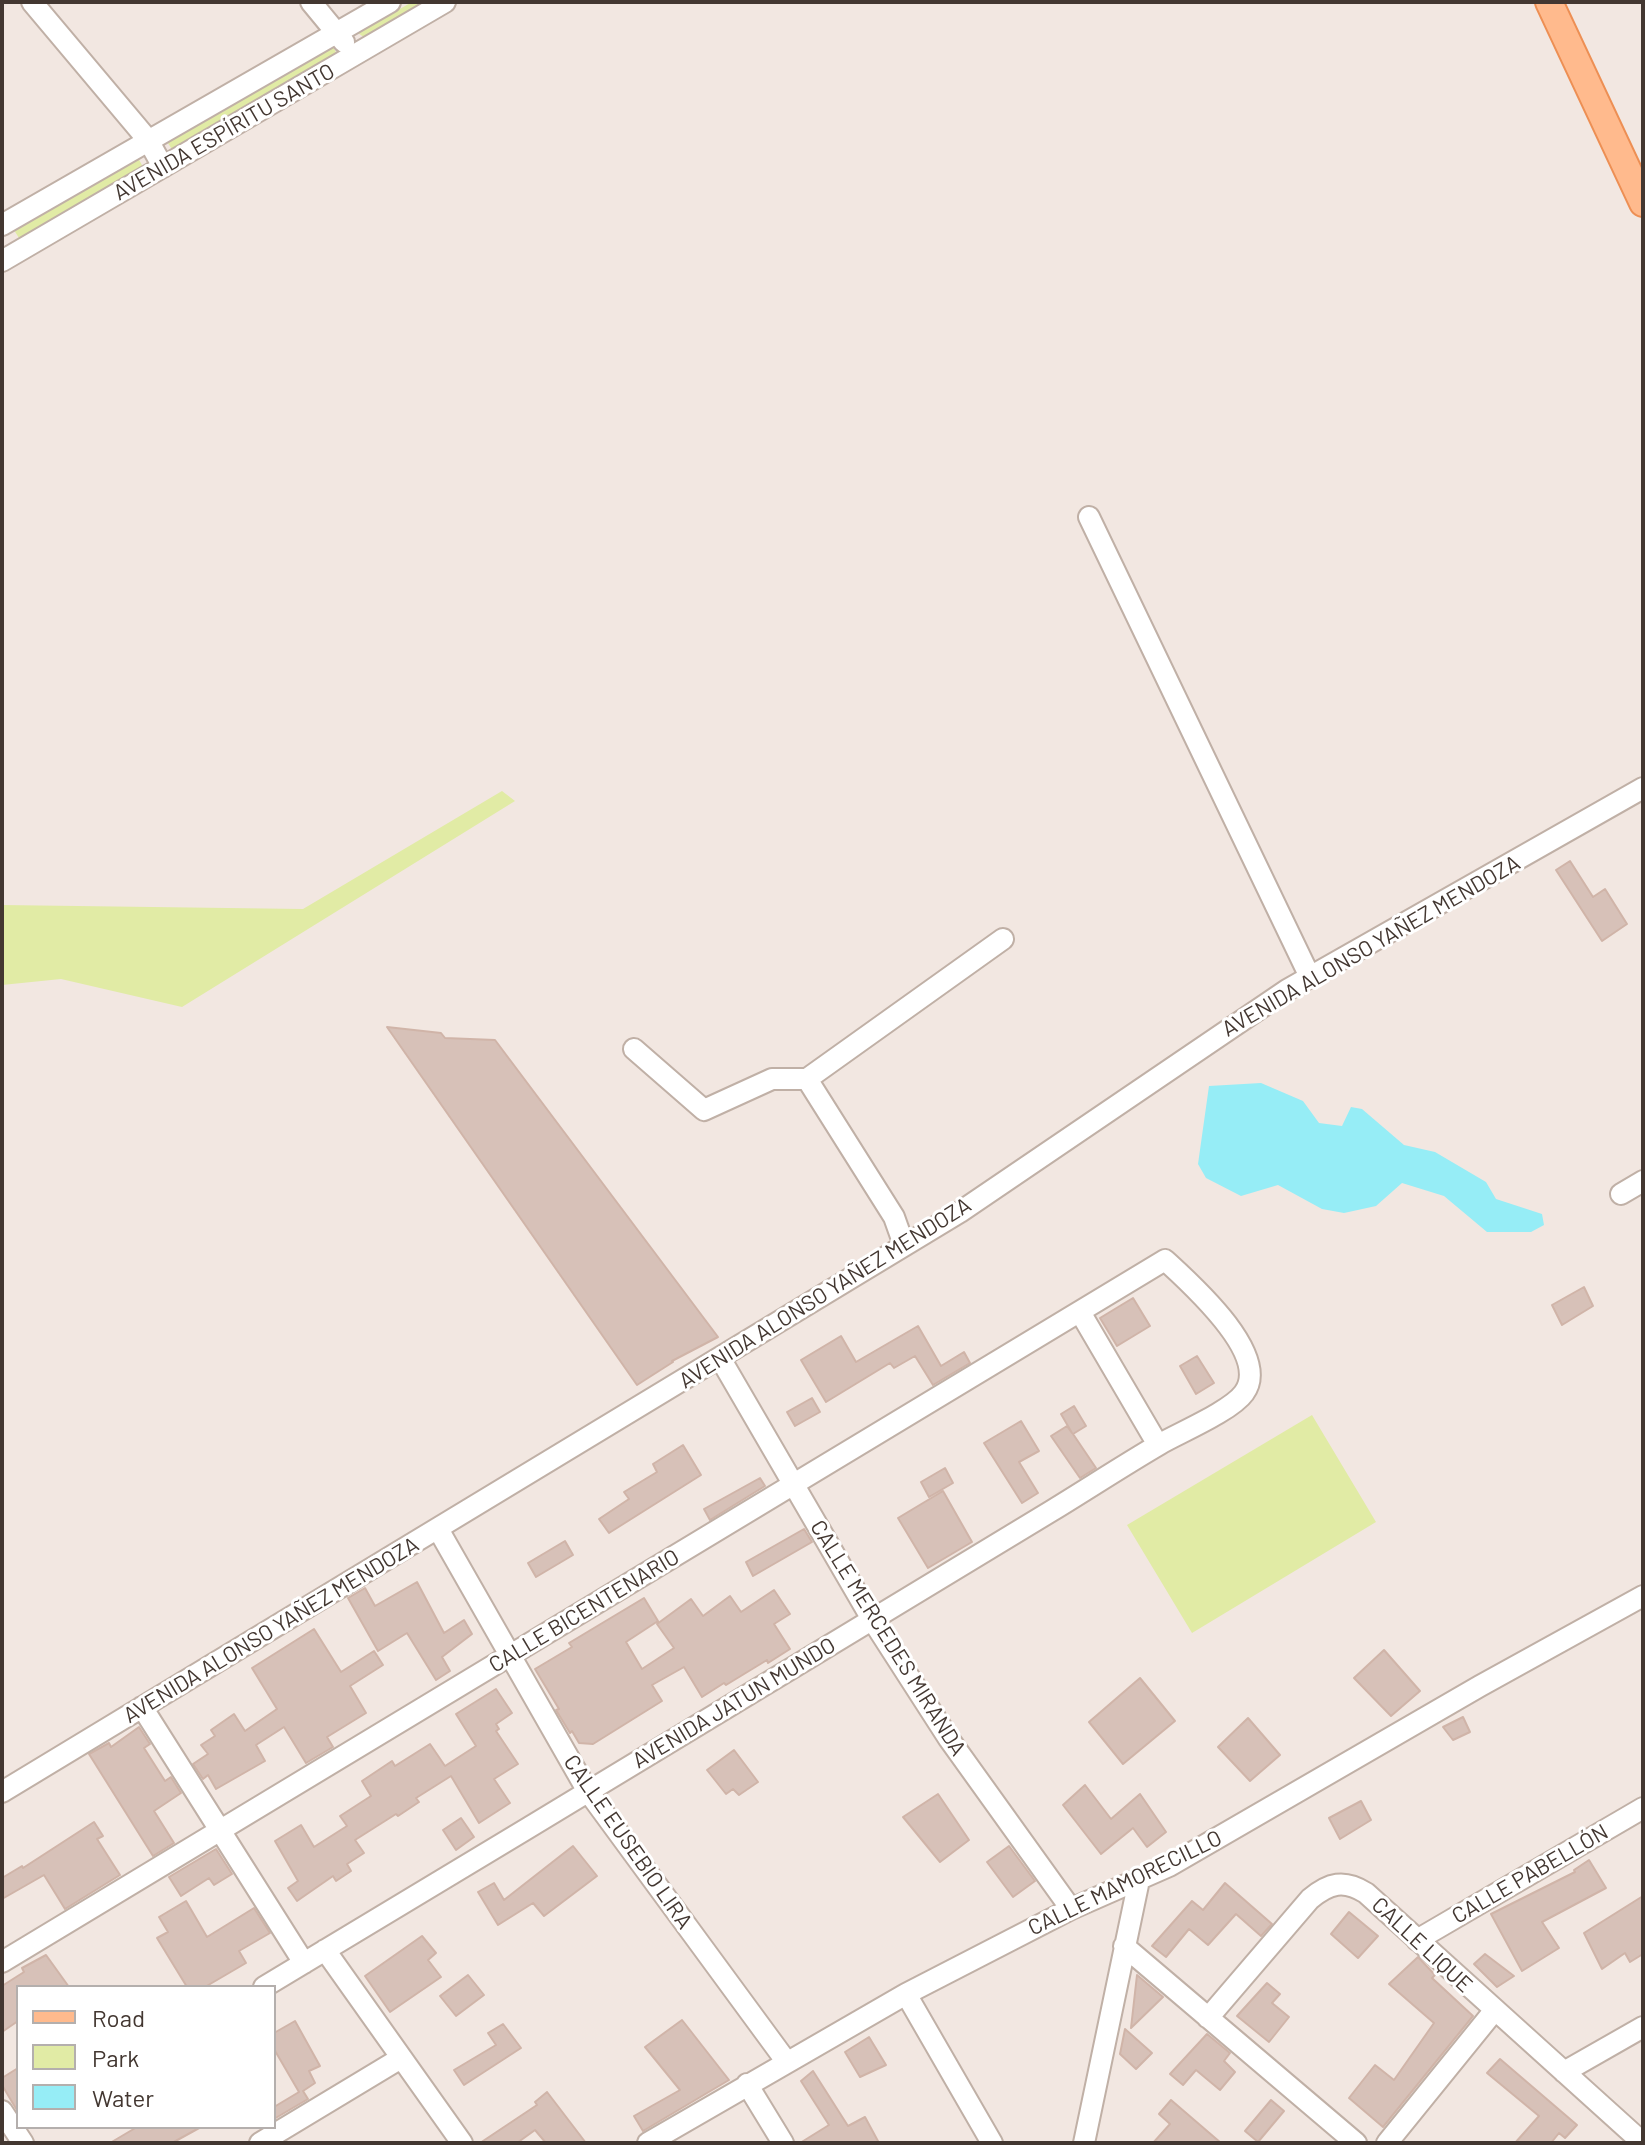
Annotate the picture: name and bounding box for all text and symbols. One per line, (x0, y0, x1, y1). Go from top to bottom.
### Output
street label: AVENIDA ESPÍRITU SANTO (109, 58, 339, 206)
street label: AVENIDA ALONSO YAÑEZ MENDOZA (1217, 850, 1525, 1042)
street label: AVENIDA ALONSO YAÑEZ MENDOZA (674, 1192, 976, 1394)
street label: CALLE MERCEDES MIRANDA (805, 1515, 971, 1761)
street label: AVENIDA ALONSO YAÑEZ MENDOZA (119, 1531, 423, 1729)
street label: CALLE BICENTENARIO (484, 1544, 684, 1678)
street label: AVENIDA JATUN MUNDO (628, 1632, 840, 1774)
street label: CALLE EUSEBIO LIRA (558, 1750, 698, 1934)
street label: CALLE PABELLÓN (1447, 1819, 1613, 1929)
street label: CALLE MAMORECILLO (1024, 1825, 1226, 1941)
street label: CALLE LIQUE (1366, 1892, 1478, 1998)
legend (16, 1985, 276, 2129)
text: Road (92, 2003, 145, 2032)
text: Park (92, 2043, 139, 2072)
text: Water (92, 2083, 154, 2112)

